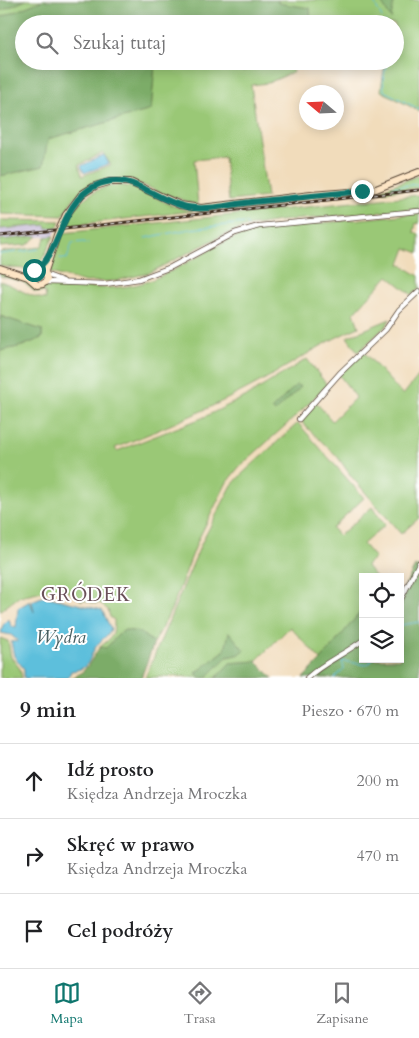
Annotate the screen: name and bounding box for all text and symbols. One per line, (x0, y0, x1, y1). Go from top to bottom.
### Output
search box (15, 15, 404, 70)
icon: search (33, 29, 61, 57)
text: Szukaj tutaj (73, 30, 166, 56)
north arrow (299, 85, 344, 130)
route end (351, 180, 374, 203)
route start (23, 259, 46, 282)
map controls (359, 573, 404, 663)
button: locate (359, 573, 404, 618)
district label: GRÓDEK (41, 581, 131, 608)
button: layers (359, 618, 404, 663)
water label: Wydra (36, 624, 87, 650)
text: 9 min (20, 696, 76, 725)
text: Pieszo · 670 m (302, 700, 399, 722)
text: Idź prosto (67, 757, 154, 783)
icon: ahead (20, 767, 48, 795)
text: 200 m (357, 770, 399, 792)
text: Księdza Andrzeja Mroczka (67, 783, 247, 805)
text: Skręć w prawo (67, 832, 194, 858)
icon: right (20, 842, 48, 870)
text: 470 m (357, 845, 399, 867)
text: Księdza Andrzeja Mroczka (67, 858, 247, 880)
icon: arrive (20, 917, 48, 945)
text: Cel podróży (67, 918, 173, 944)
tab: Mapa (50, 979, 83, 1028)
tab: Trasa (184, 979, 216, 1028)
tab: Zapisane (316, 979, 369, 1028)

